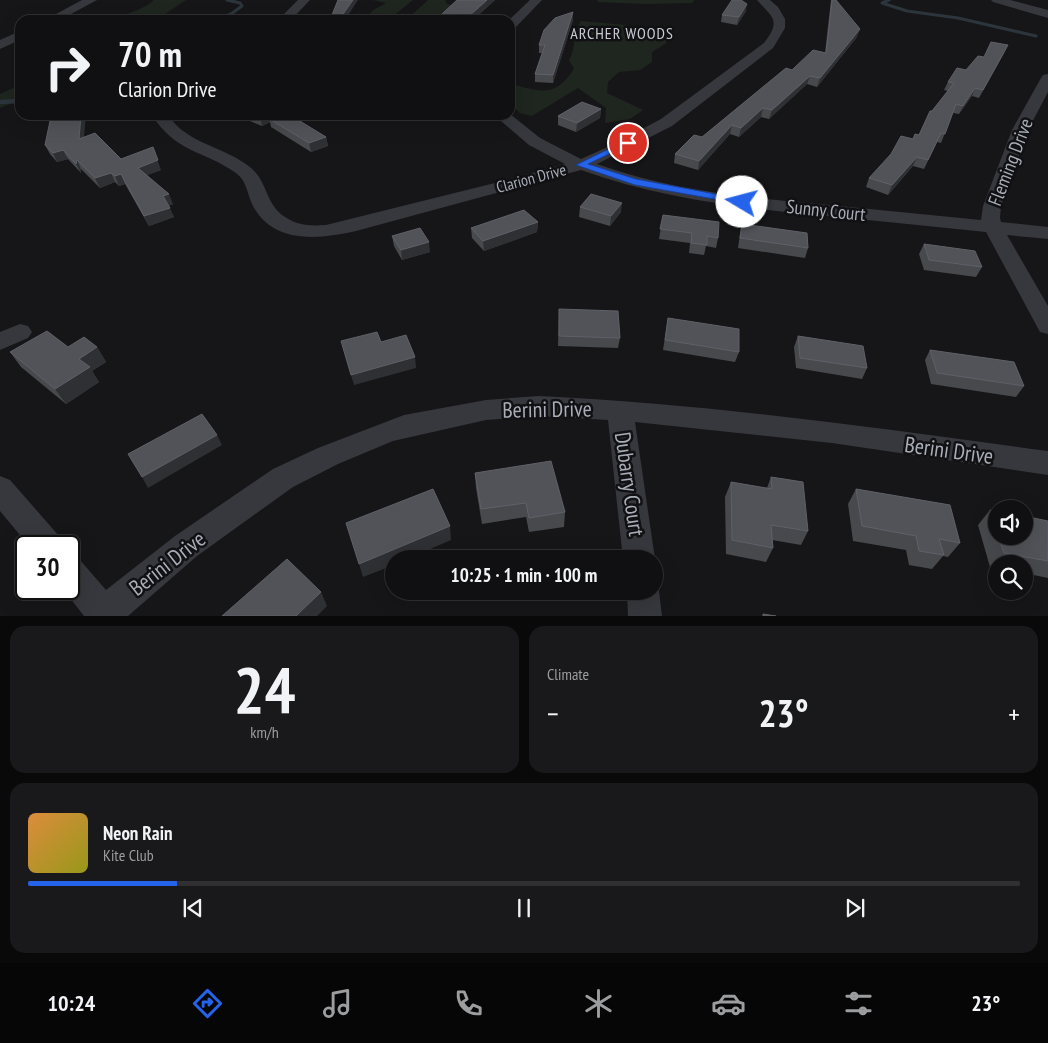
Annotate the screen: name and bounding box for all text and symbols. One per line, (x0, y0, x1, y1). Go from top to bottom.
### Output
district label: ARCHER WOODS (570, 23, 674, 43)
text: 70 m (118, 31, 182, 77)
icon: right (35, 35, 100, 100)
text: Clarion Drive (118, 75, 217, 103)
street label: Fleming Drive (982, 115, 1038, 209)
pin (607, 122, 649, 164)
icon: arrive (614, 129, 642, 157)
street label: Clarion Drive (494, 159, 568, 197)
position arrow (715, 175, 767, 227)
street label: Sunny Court (785, 194, 867, 226)
street label: Berini Drive (502, 394, 592, 424)
street label: Dubarry Court (609, 430, 651, 538)
street label: Berini Drive (903, 430, 995, 470)
map controls (988, 500, 1033, 600)
button: sound (988, 500, 1033, 545)
street label: Berini Drive (123, 524, 211, 602)
speed limit sign: 30 (15, 535, 80, 600)
button: search (988, 555, 1033, 600)
text: 10:25 · 1 min · 100 m (451, 563, 597, 587)
text: 24 (233, 647, 296, 731)
text: Climate (547, 664, 589, 684)
text: 23° (758, 688, 809, 737)
text: − (547, 695, 559, 732)
text: + (1008, 695, 1020, 732)
text: km/h (250, 722, 279, 742)
text: Neon Rain (103, 821, 172, 845)
text: Kite Club (103, 845, 154, 865)
icon: previous (179, 894, 207, 922)
icon: pause (510, 894, 538, 922)
icon: next (841, 894, 869, 922)
icon: directions (190, 986, 225, 1021)
icon: music (320, 986, 355, 1021)
icon: phone (451, 986, 486, 1021)
icon: climate (581, 986, 616, 1021)
icon: car (711, 986, 746, 1021)
icon: filters (841, 986, 876, 1021)
text: 10:24 (48, 989, 95, 1017)
text: 23° (971, 989, 1000, 1017)

